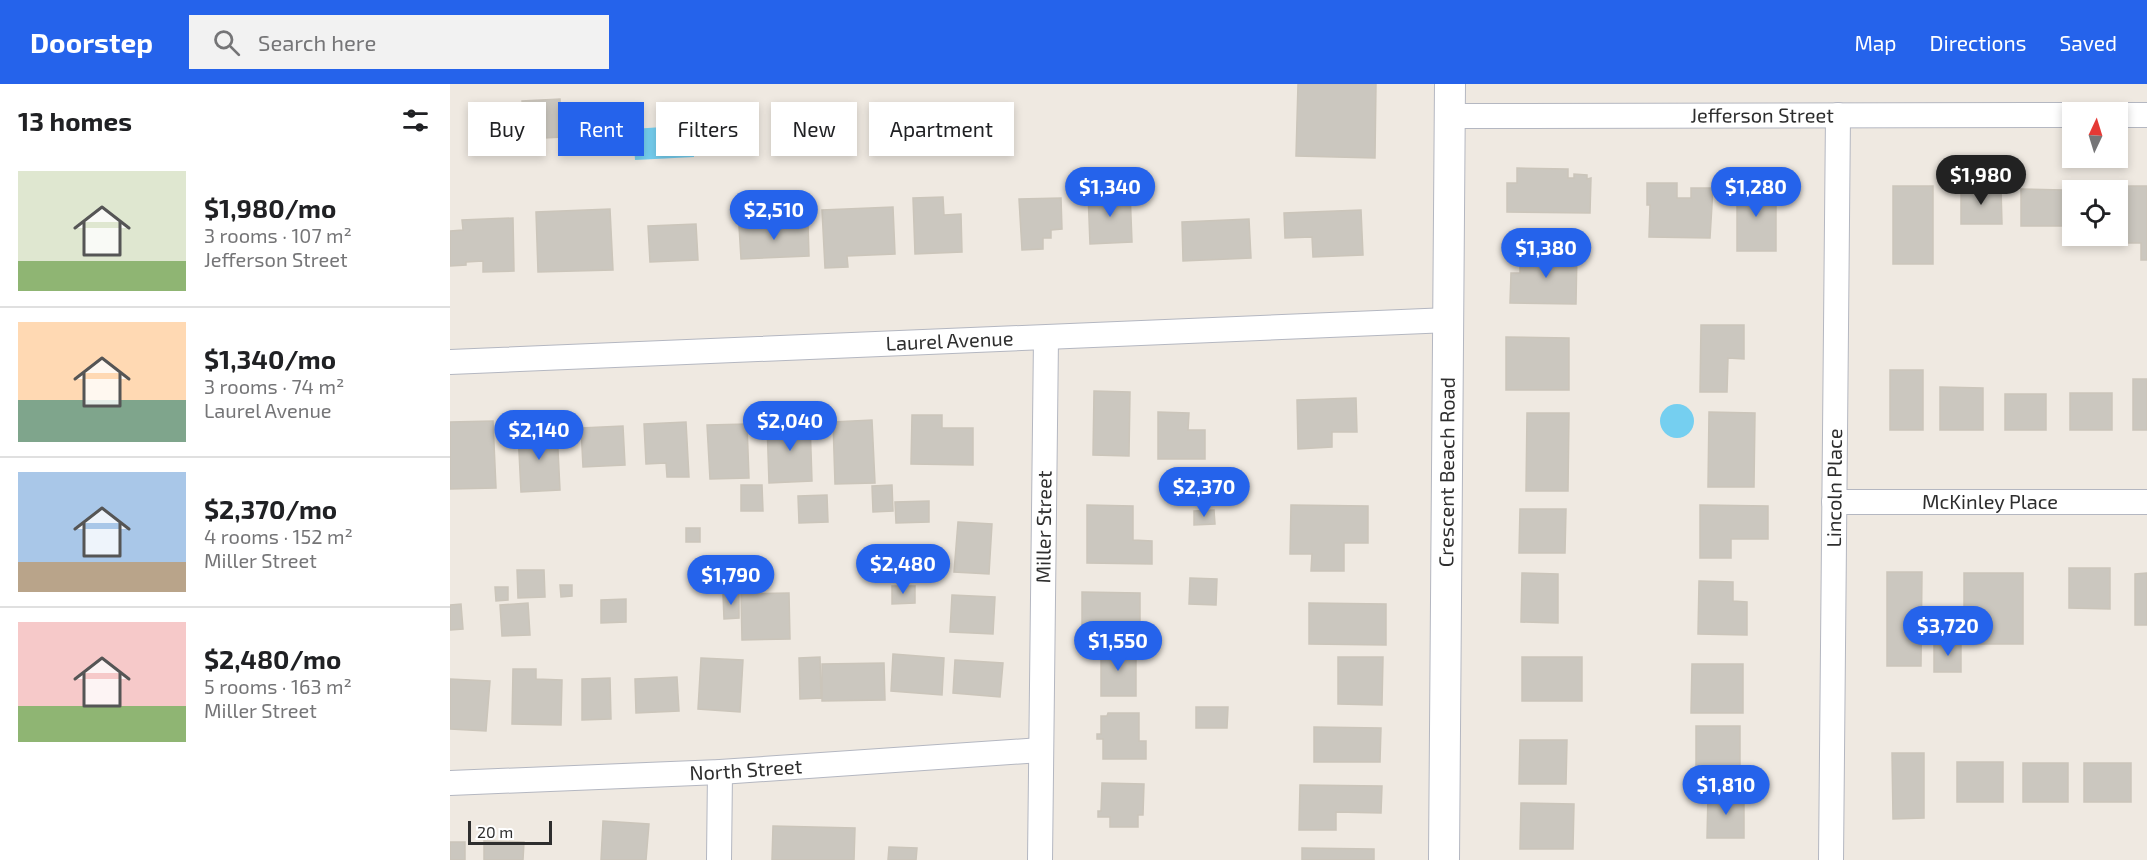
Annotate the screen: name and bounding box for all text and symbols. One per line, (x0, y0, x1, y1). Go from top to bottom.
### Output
search box (189, 15, 609, 69)
text: Doorstep (30, 25, 153, 59)
icon: search (210, 26, 243, 59)
text: Search here (258, 29, 376, 55)
text: Map (1854, 30, 1897, 55)
text: Directions (1930, 30, 2026, 55)
text: Saved (2059, 30, 2117, 55)
chip: Buy (468, 102, 546, 156)
chip: Rent (558, 102, 644, 156)
chip: Filters (656, 102, 759, 156)
chip: New (771, 102, 857, 156)
chip: Apartment (869, 102, 1014, 156)
street label: Jefferson Street (1690, 102, 1834, 127)
north arrow (2062, 102, 2128, 168)
map controls (2062, 102, 2128, 246)
icon: filters (399, 104, 432, 137)
text: 13 homes (18, 105, 132, 136)
pin: $1,980 (1932, 155, 2030, 206)
text: $1,980 (1950, 162, 2012, 186)
pin: $1,340 (1061, 167, 1159, 218)
pin: $1,280 (1707, 167, 1805, 218)
text: $1,340 (1079, 174, 1141, 198)
text: $1,280 (1725, 174, 1787, 198)
button: locate (2062, 180, 2128, 246)
pin: $2,510 (725, 190, 823, 241)
text: $1,980/mo (204, 192, 336, 223)
icon: home (66, 195, 138, 267)
text: $2,510 (744, 197, 804, 221)
text: 3 rooms · 107 m² (204, 223, 352, 247)
pin: $1,380 (1497, 228, 1595, 279)
text: $1,380 (1515, 235, 1577, 259)
text: Jefferson Street (204, 247, 348, 271)
street label: Laurel Avenue (885, 325, 1014, 355)
text: $1,340/mo (204, 343, 336, 374)
icon: home (66, 346, 138, 418)
text: 3 rooms · 74 m² (204, 374, 344, 398)
street label: Crescent Beach Road (1433, 377, 1459, 567)
text: Laurel Avenue (204, 398, 332, 422)
pin: $2,040 (741, 401, 839, 452)
text: $2,040 (757, 408, 823, 432)
pin: $2,140 (490, 410, 588, 461)
text: $2,140 (508, 417, 570, 441)
street label: Lincoln Place (1821, 428, 1846, 548)
pin: $2,370 (1155, 467, 1253, 518)
street label: Miller Street (1030, 470, 1055, 584)
text: $2,370 (1173, 474, 1235, 498)
street label: McKinley Place (1922, 489, 2058, 513)
text: $2,370/mo (204, 493, 337, 524)
icon: home (66, 496, 138, 568)
text: 4 rooms · 152 m² (204, 524, 353, 548)
pin: $2,480 (854, 544, 952, 595)
text: Miller Street (204, 548, 317, 572)
text: $2,480 (870, 551, 936, 575)
pin: $1,790 (682, 555, 780, 606)
text: $1,790 (701, 562, 761, 586)
pin: $3,720 (1899, 606, 1997, 657)
text: $3,720 (1917, 613, 1979, 637)
pin: $1,550 (1069, 621, 1167, 672)
text: $1,550 (1088, 628, 1148, 652)
text: $2,480/mo (204, 643, 341, 674)
icon: home (66, 646, 138, 718)
text: 5 rooms · 163 m² (204, 674, 352, 698)
text: Miller Street (204, 698, 317, 722)
street label: North Street (689, 753, 803, 784)
pin: $1,810 (1677, 765, 1775, 816)
text: $1,810 (1697, 772, 1755, 796)
scale bar (468, 818, 552, 846)
text: 20 m (477, 822, 513, 841)

